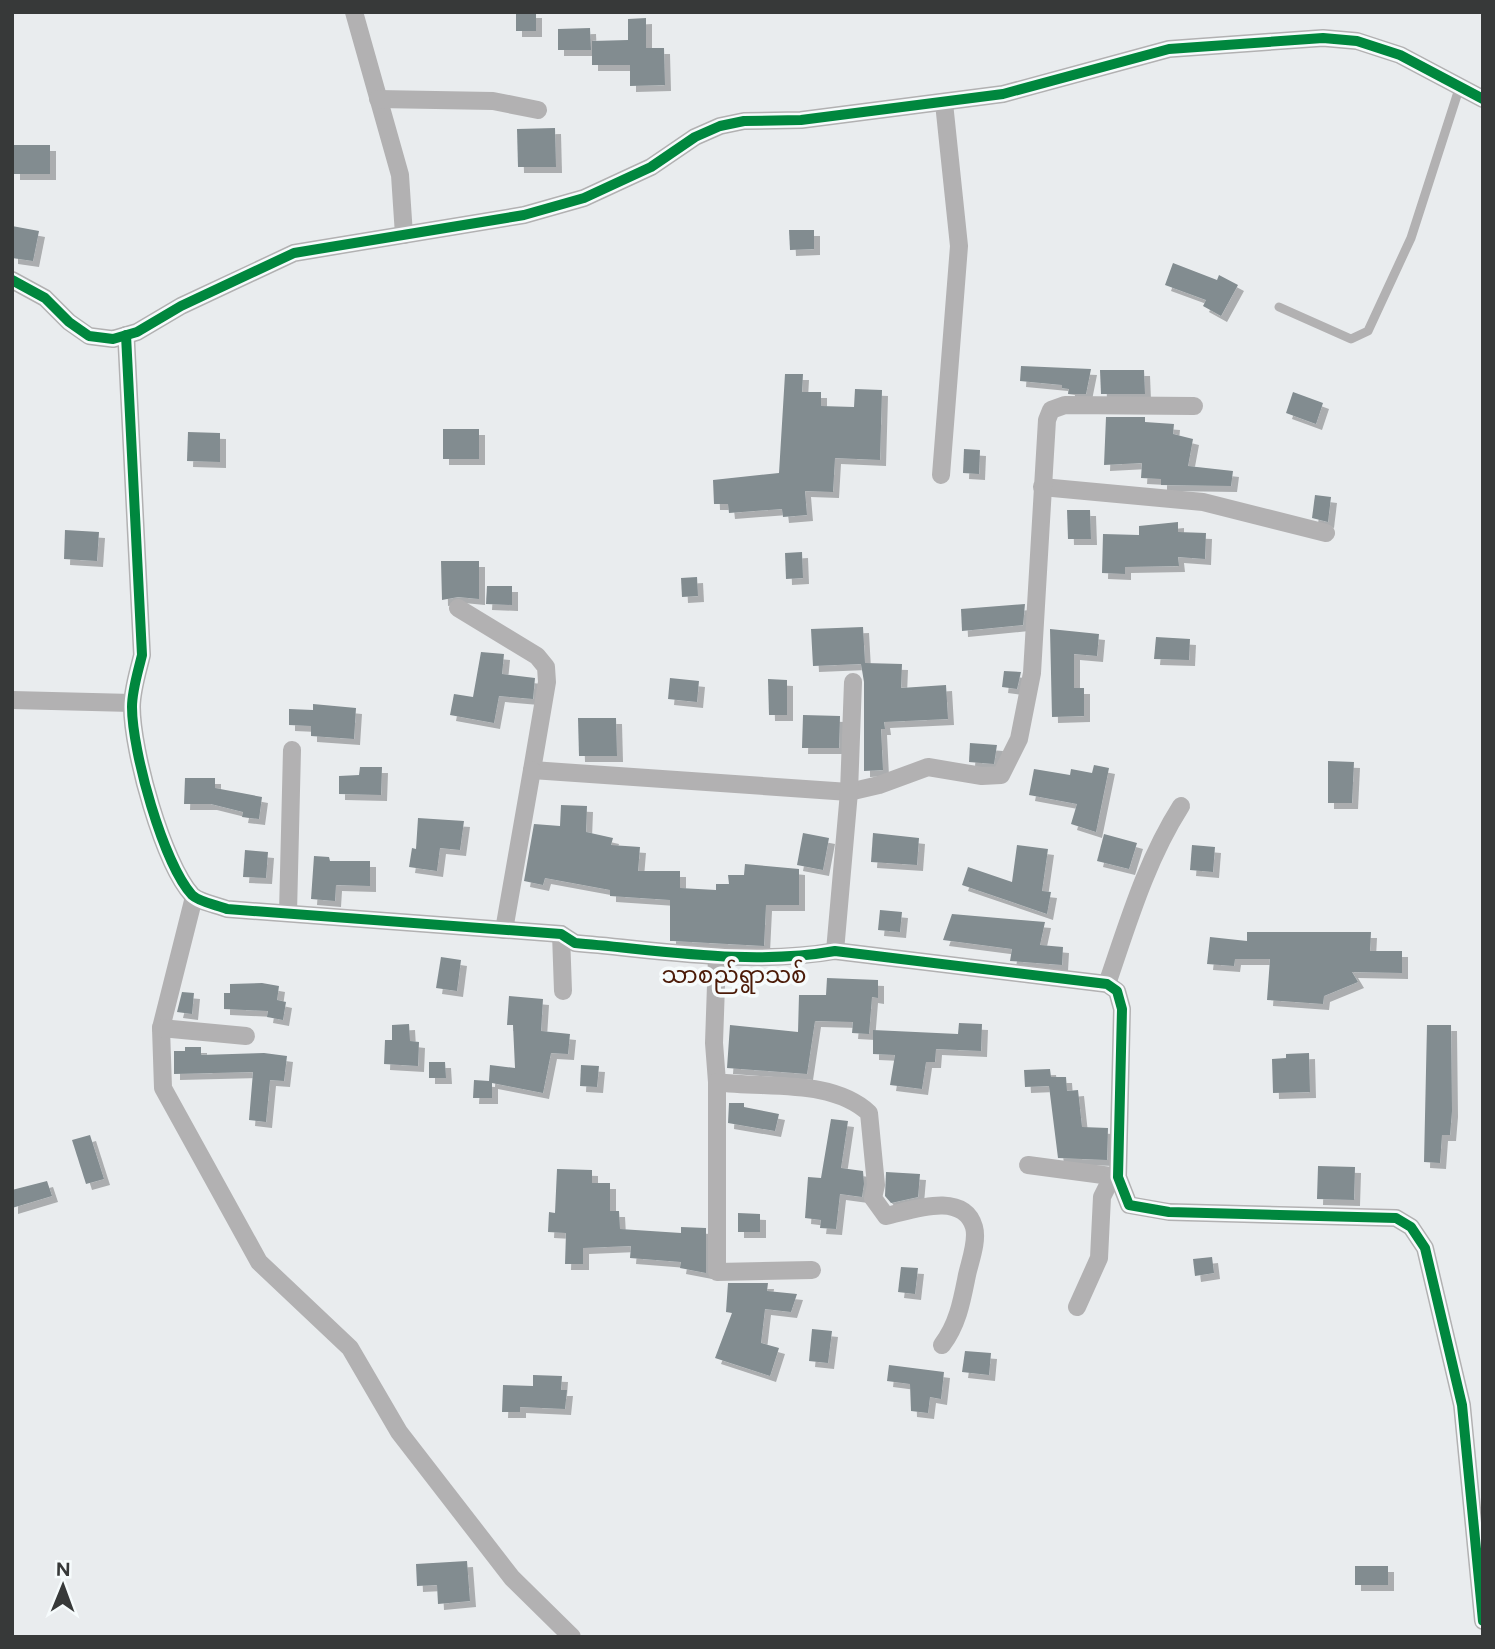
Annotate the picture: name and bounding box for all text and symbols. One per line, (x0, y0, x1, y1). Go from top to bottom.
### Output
district label: သာစည်ရွာသစ် (661, 959, 807, 994)
north arrow (28, 1551, 98, 1621)
text: N (56, 1558, 71, 1581)

